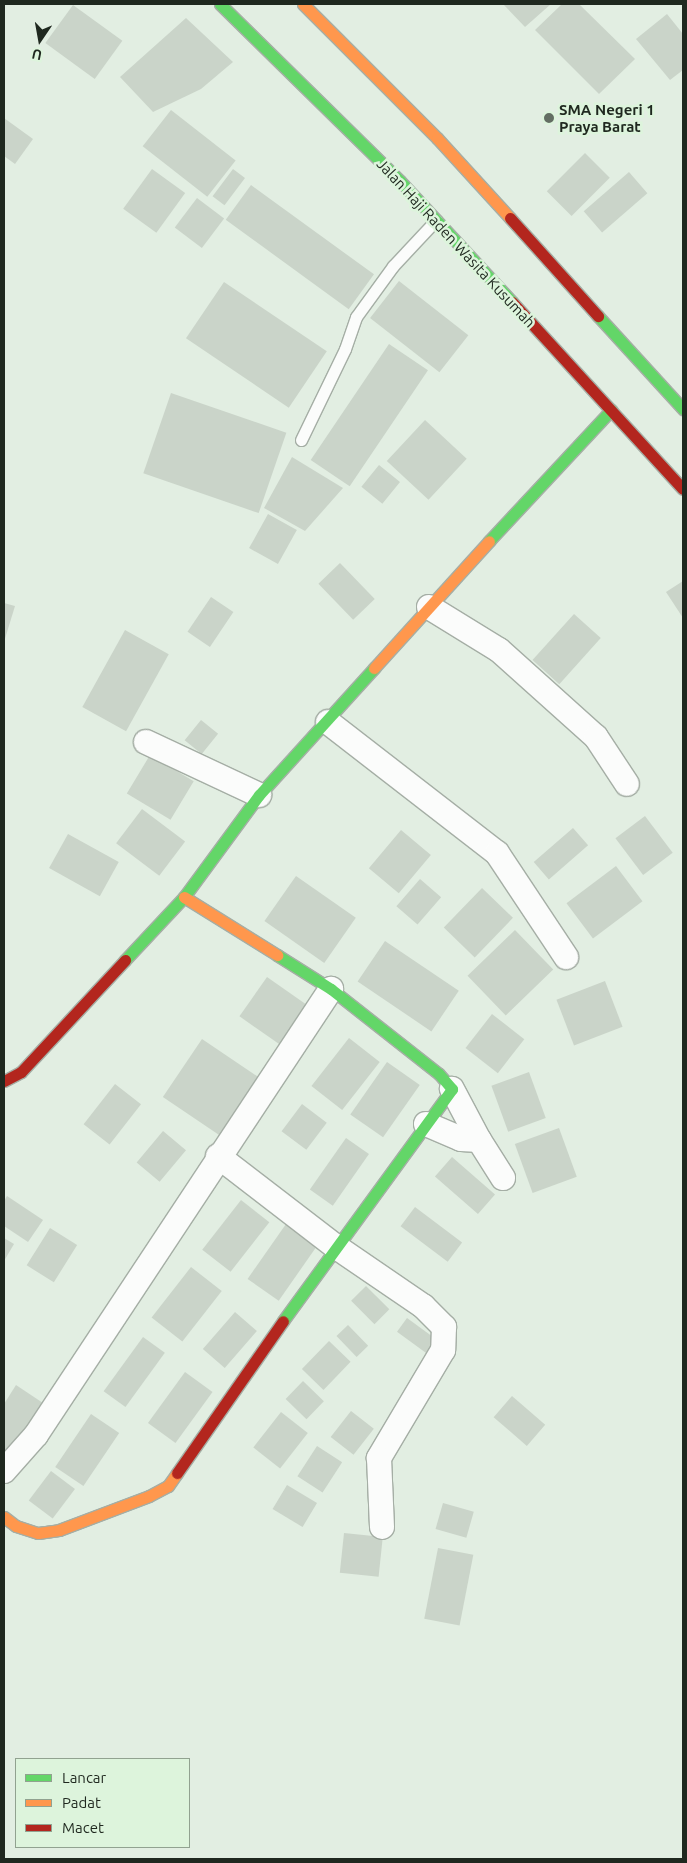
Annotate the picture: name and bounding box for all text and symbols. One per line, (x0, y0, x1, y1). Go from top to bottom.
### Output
north arrow (15, 15, 65, 65)
text: U (30, 46, 43, 64)
place label: SMA Negeri 1 Praya Barat (559, 100, 655, 135)
marker: SMA Negeri 1 Praya Barat (543, 112, 555, 124)
street label: Jalan Haji Raden Wasita Kusumah (373, 155, 539, 331)
legend (15, 1758, 190, 1848)
text: Lancar (62, 1769, 106, 1786)
text: Padat (62, 1794, 101, 1811)
text: Macet (62, 1819, 104, 1836)

